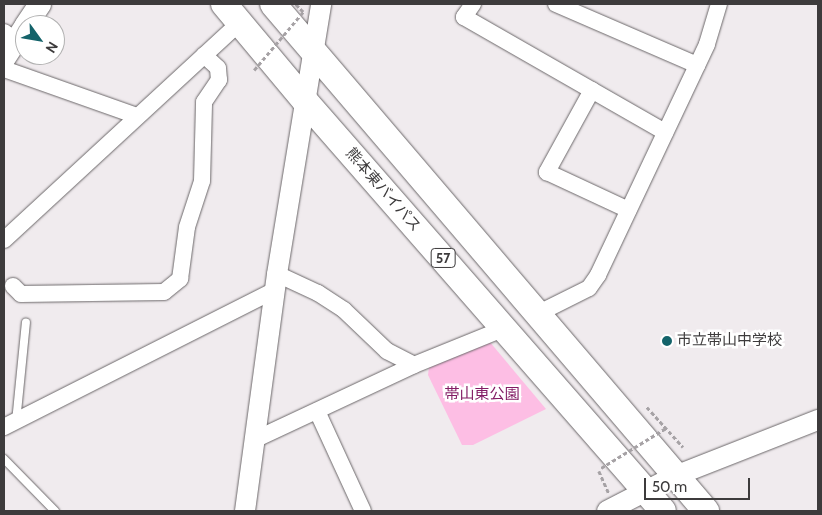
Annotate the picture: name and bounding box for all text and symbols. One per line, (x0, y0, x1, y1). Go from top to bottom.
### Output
north arrow (15, 15, 65, 65)
text: N (42, 38, 62, 56)
street label: 熊本東バイパス (342, 144, 424, 236)
road number: 57 (430, 247, 456, 270)
place label: 市立帯山中学校 (677, 332, 782, 350)
marker: 市立帯山中学校 (661, 335, 673, 347)
park label: 帯山東公園 (445, 386, 519, 404)
scale bar (647, 468, 753, 500)
text: 50 m (652, 478, 687, 496)

